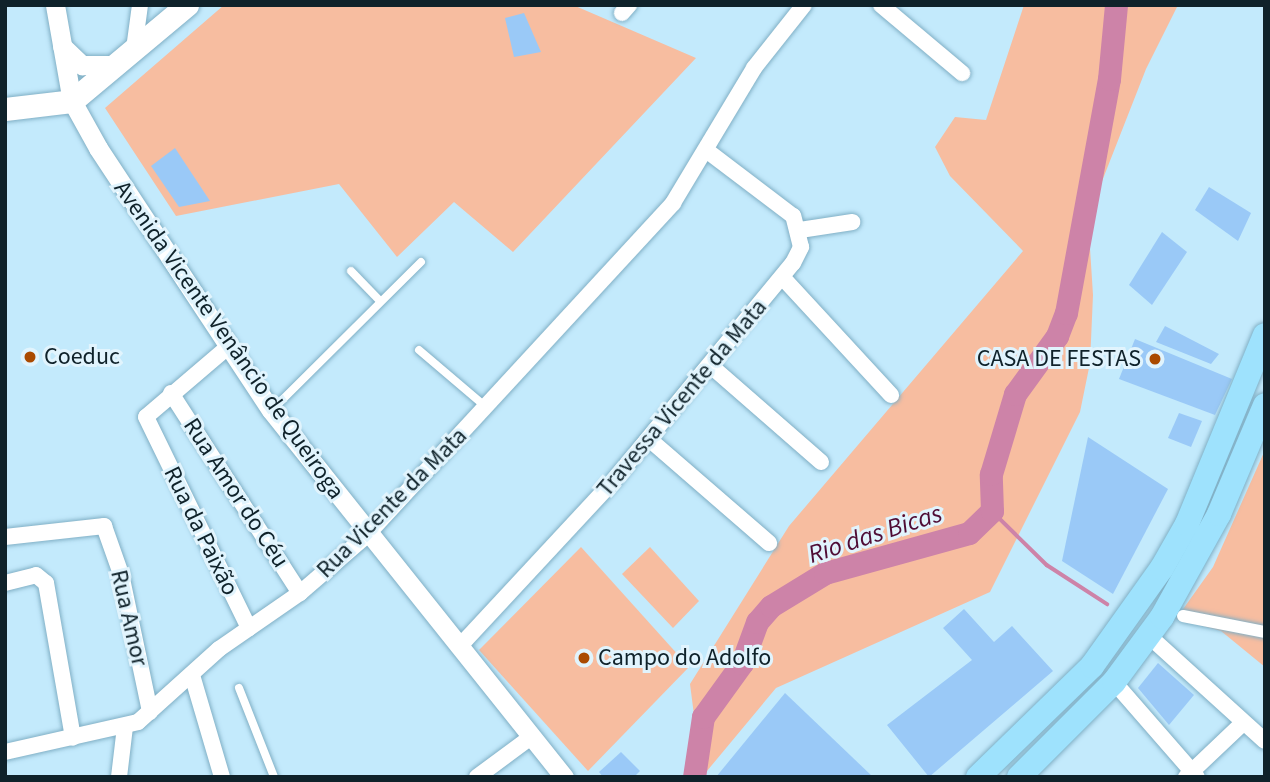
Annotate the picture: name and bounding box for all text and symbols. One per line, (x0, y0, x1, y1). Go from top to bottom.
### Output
street label: Avenida Vicente Venâncio de Queiroga (108, 175, 350, 505)
street label: Travessa Vicente da Mata (591, 293, 773, 503)
place label: Coeduc (44, 343, 120, 371)
place label: CASA DE FESTAS (977, 345, 1141, 373)
marker: Coeduc (22, 349, 38, 365)
marker: CASA DE FESTAS (1147, 351, 1163, 367)
street label: Rua Amor do Céu (177, 413, 295, 573)
street label: Rua Vicente da Mata (311, 422, 473, 584)
street label: Rua da Paixão (157, 462, 245, 600)
water label: Rio das Bicas (804, 498, 946, 570)
street label: Rua Amor (104, 567, 154, 669)
place label: Campo do Adolfo (598, 644, 771, 672)
marker: Campo do Adolfo (576, 650, 592, 666)

